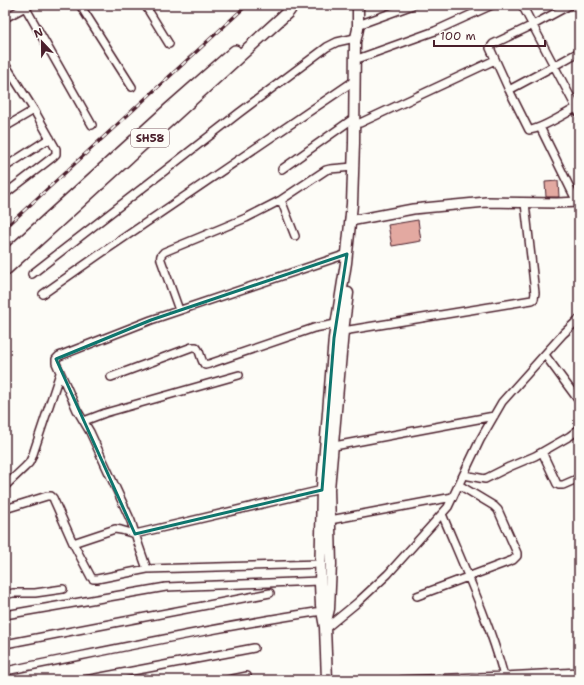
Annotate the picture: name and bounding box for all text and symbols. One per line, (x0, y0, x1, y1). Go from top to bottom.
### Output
north arrow (22, 22, 62, 62)
scale bar (434, 22, 545, 48)
text: N (32, 24, 46, 42)
text: 100 m (440, 28, 476, 44)
road number: SH58 (131, 129, 169, 147)

